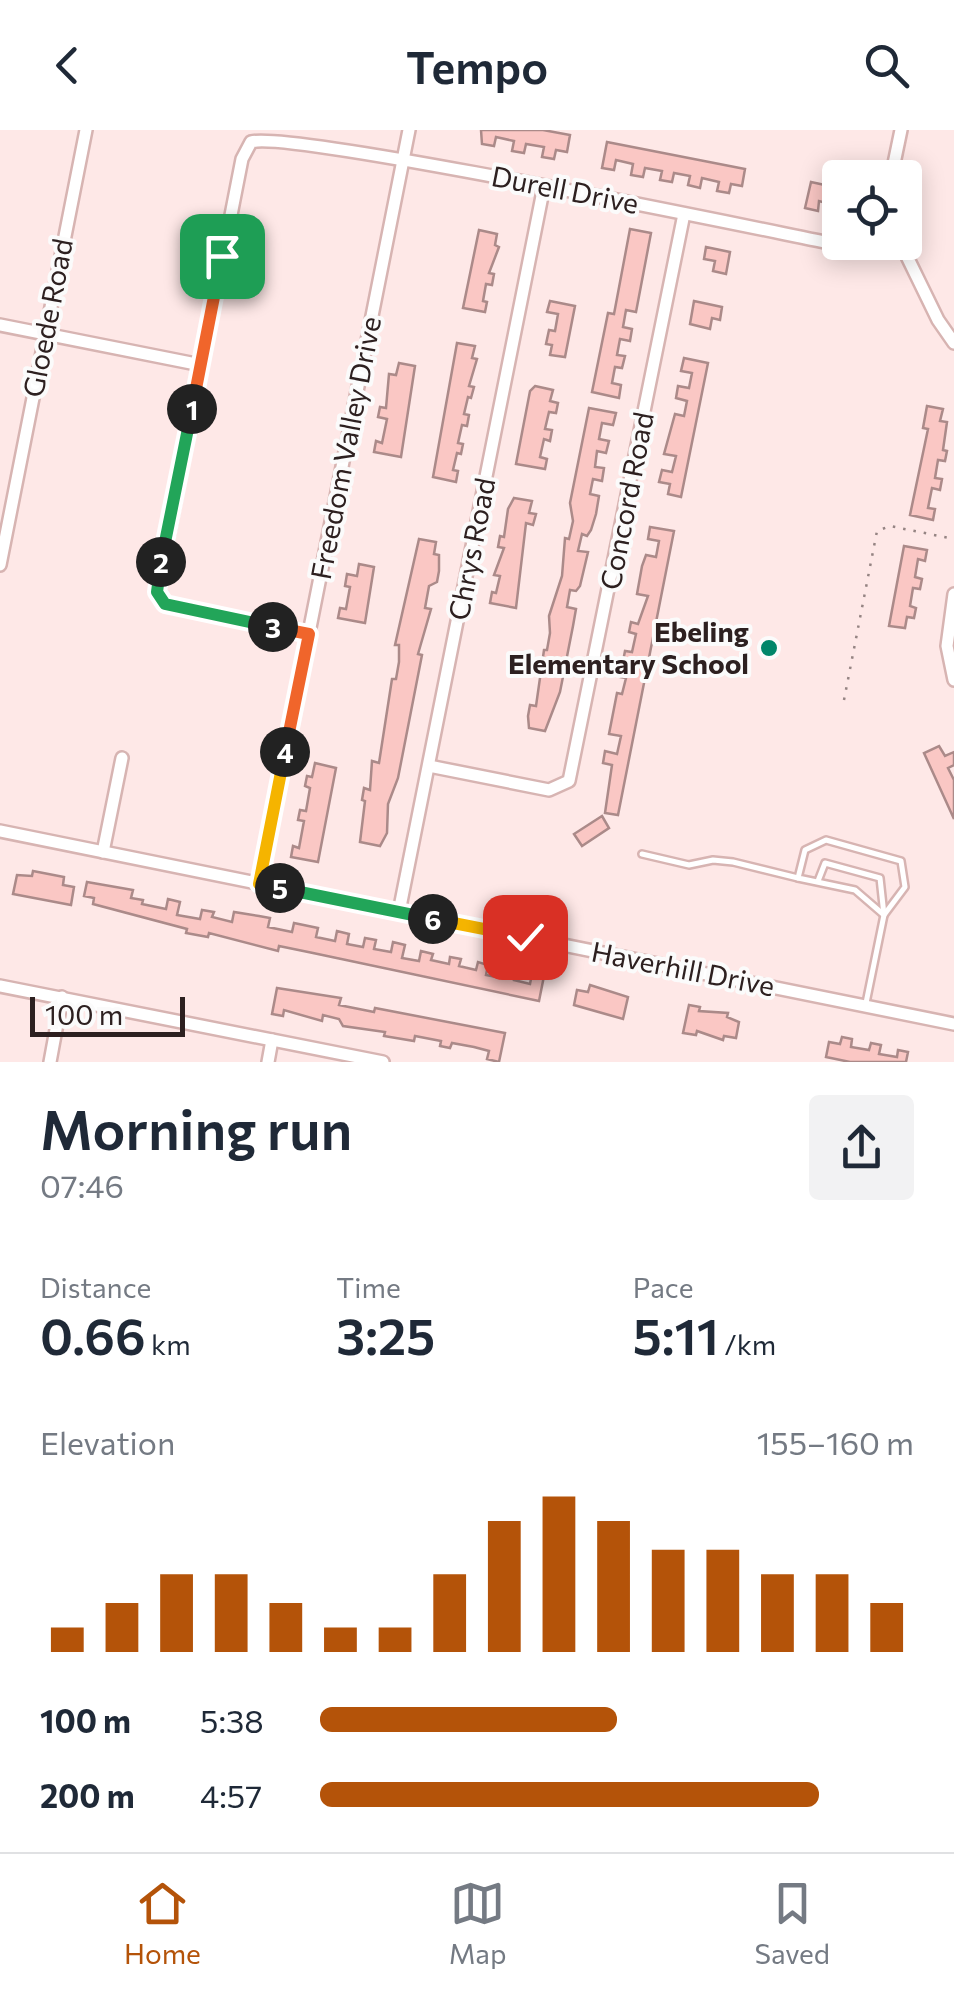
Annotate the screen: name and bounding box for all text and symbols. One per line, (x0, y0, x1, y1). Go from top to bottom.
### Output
icon: back (40, 38, 95, 93)
text: Tempo (406, 38, 548, 93)
icon: search (859, 38, 914, 93)
street label: Durell Drive (489, 158, 642, 220)
map controls (822, 160, 922, 260)
button: locate (822, 160, 922, 260)
pin (180, 214, 265, 299)
icon: arrive (195, 229, 250, 284)
street label: Gloede Road (15, 236, 79, 400)
street label: Freedom Valley Drive (303, 313, 387, 582)
pin: 1 (167, 384, 217, 434)
text: 1 (186, 392, 198, 426)
street label: Concord Road (592, 409, 660, 592)
street label: Chrys Road (441, 475, 501, 623)
pin: 2 (136, 537, 186, 587)
text: 2 (153, 545, 169, 579)
pin: 3 (248, 602, 298, 652)
text: 3 (265, 610, 281, 644)
place label: Ebeling Elementary School (508, 614, 749, 680)
marker: Ebeling Elementary School (758, 637, 780, 659)
pin: 4 (260, 727, 310, 777)
text: 4 (276, 735, 294, 769)
pin: 5 (255, 863, 305, 913)
text: 5 (272, 871, 288, 905)
pin: 6 (408, 894, 458, 944)
pin (483, 895, 568, 980)
text: 6 (424, 902, 442, 936)
icon: check (498, 910, 553, 965)
street label: Haverhill Drive (589, 934, 778, 1002)
scale bar (30, 992, 185, 1036)
text: 100 m (45, 997, 123, 1031)
text: Morning run (40, 1094, 352, 1161)
button: share (809, 1095, 914, 1200)
text: 07:46 (40, 1165, 124, 1205)
text: Distance (40, 1270, 151, 1304)
text: Time (336, 1270, 401, 1304)
text: Pace (633, 1270, 694, 1304)
text: 0.66 (40, 1304, 146, 1365)
text: 3:25 (336, 1304, 435, 1365)
text: 5:11 (633, 1304, 719, 1365)
text: km (146, 1327, 191, 1361)
text: /km (719, 1327, 776, 1361)
text: Elevation (40, 1422, 175, 1462)
text: 155–160 m (757, 1422, 914, 1462)
text: 100 m (40, 1700, 131, 1740)
text: 5:38 (200, 1700, 264, 1740)
text: 200 m (40, 1775, 135, 1815)
text: 4:57 (200, 1775, 262, 1815)
tab: Home (124, 1876, 201, 1970)
tab: Map (449, 1876, 507, 1970)
tab: Saved (754, 1876, 830, 1970)

